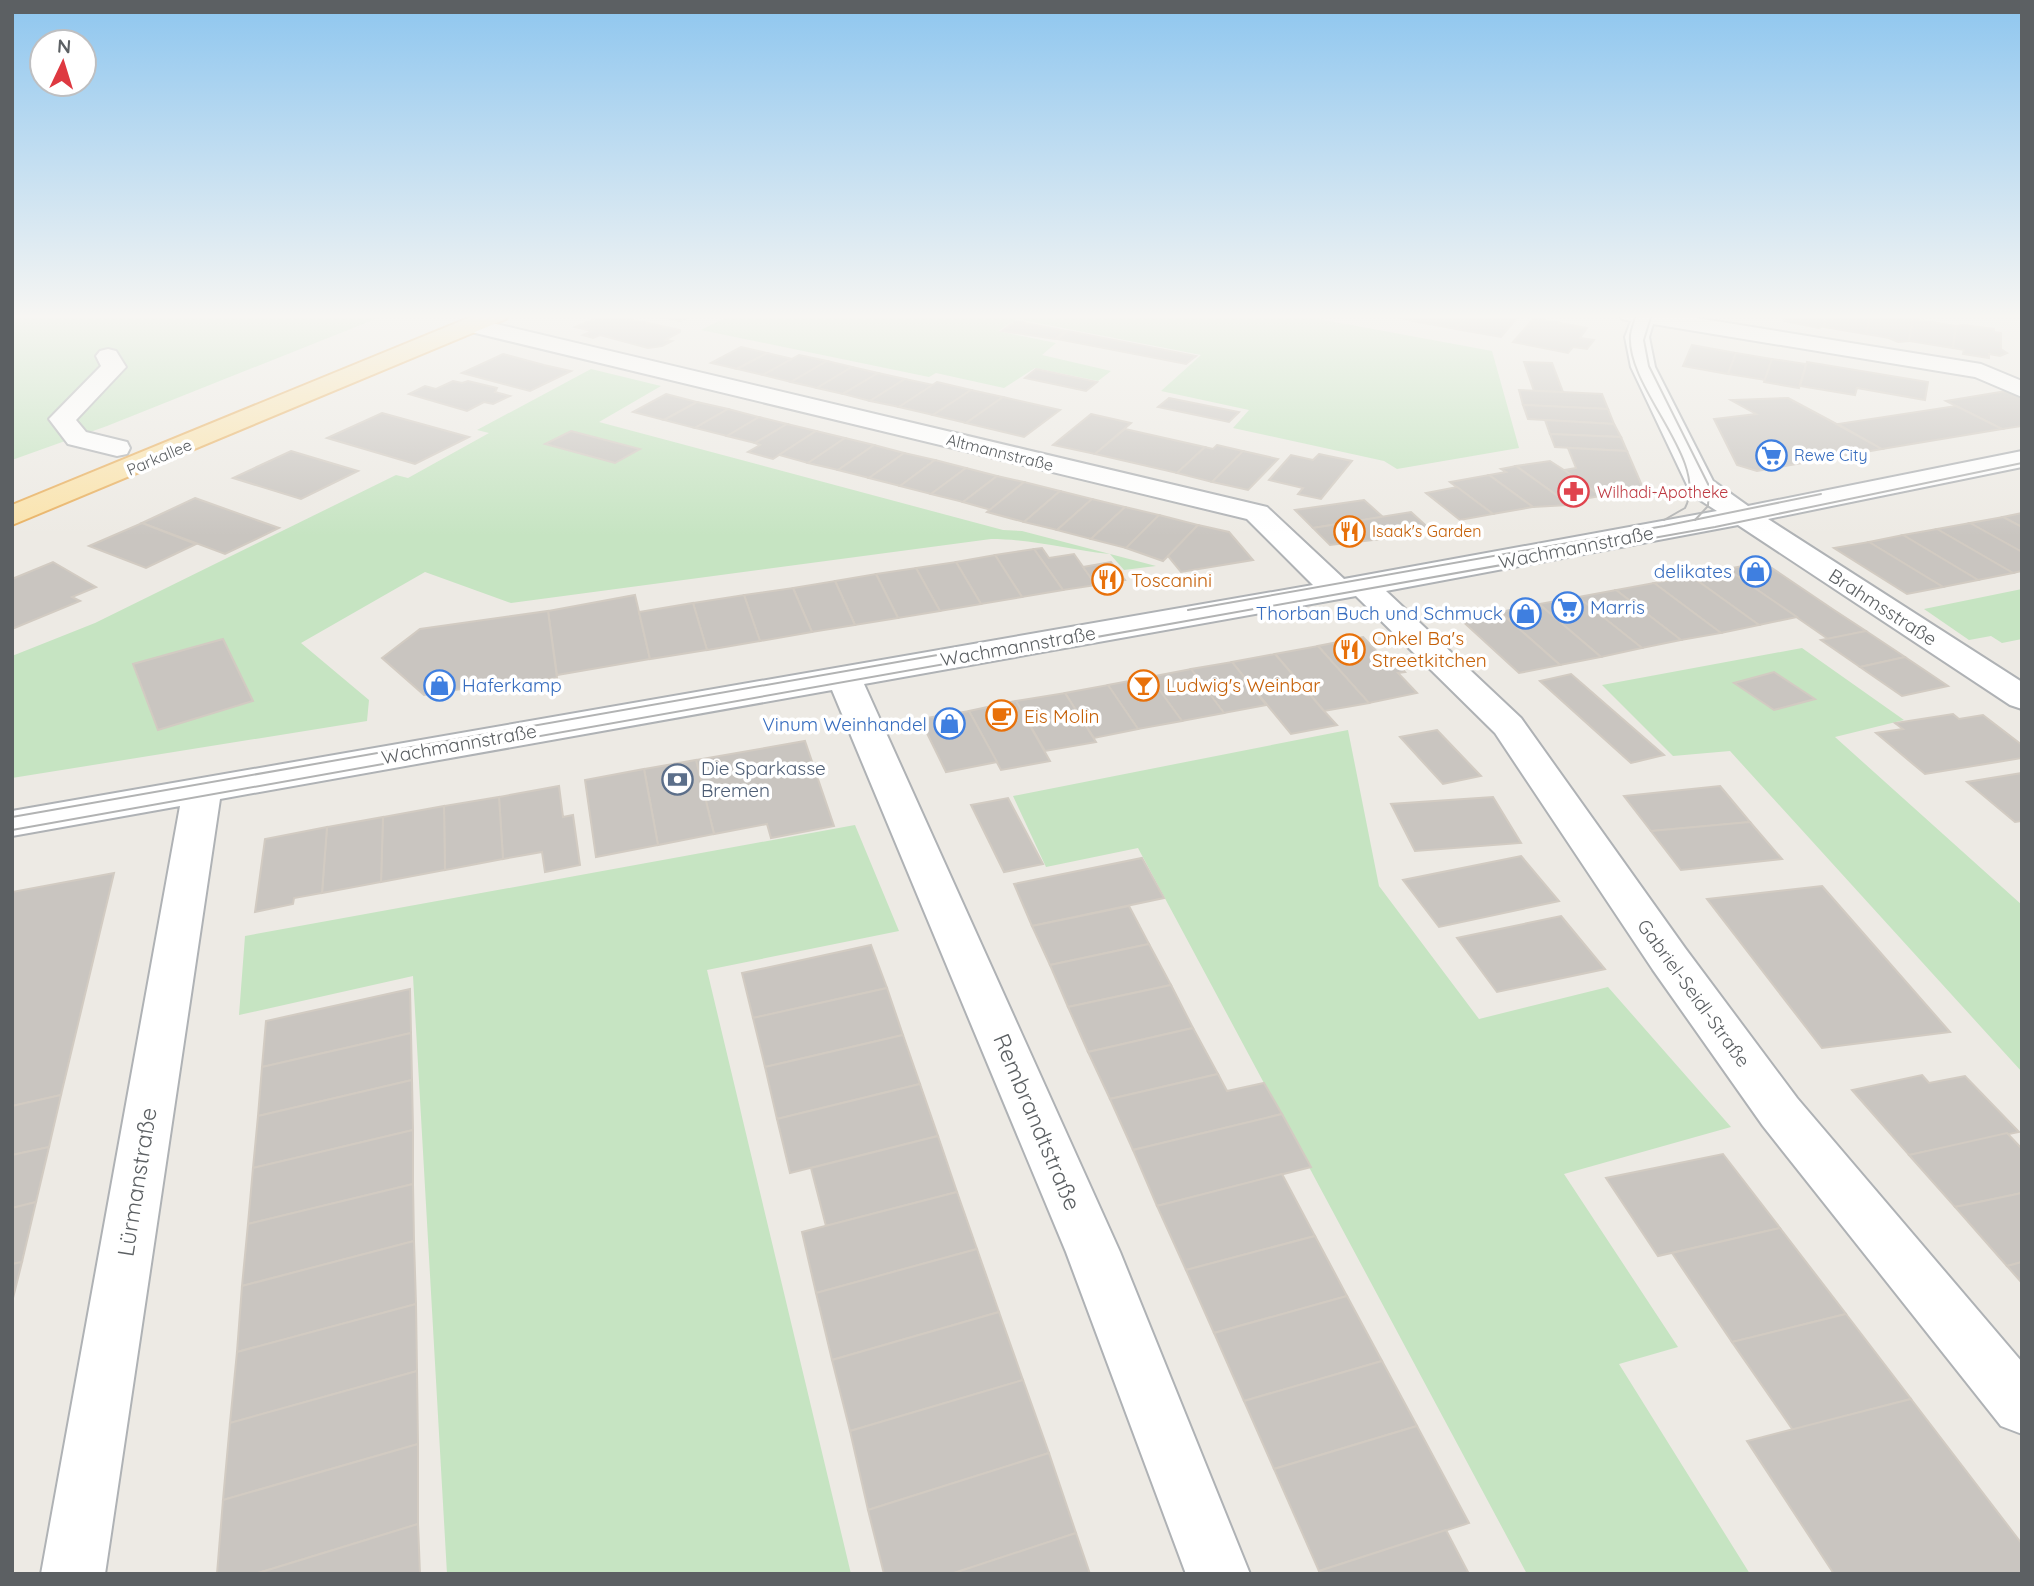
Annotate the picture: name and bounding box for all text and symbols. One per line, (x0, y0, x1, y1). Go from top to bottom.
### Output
north arrow (28, 28, 98, 98)
text: N (56, 34, 72, 58)
street label: Altmannstraße (944, 429, 1056, 475)
street label: Parkallee (123, 434, 195, 480)
supermarket icon: Rewe City (1754, 438, 1788, 472)
place label: Rewe City (1794, 445, 1868, 465)
pharmacy icon: Wilhadi-Apotheke (1557, 475, 1591, 509)
place label: Wilhadi-Apotheke (1597, 482, 1728, 502)
restaurant icon: Isaak's Garden (1332, 514, 1366, 548)
street label: Wachmannstraße (1496, 520, 1656, 574)
place label: Isaak's Garden (1372, 521, 1482, 541)
shop icon: delikates (1738, 554, 1772, 588)
place label: delikates (1654, 559, 1732, 583)
restaurant icon: Toscanini (1091, 563, 1125, 597)
street label: Brahmsstraße (1824, 563, 1942, 651)
place label: Toscanini (1131, 568, 1212, 592)
supermarket icon: Marris (1550, 590, 1584, 624)
place label: Marris (1590, 595, 1645, 619)
shop icon: Thorban Buch und Schmuck (1509, 596, 1543, 630)
place label: Thorban Buch und Schmuck (1256, 601, 1503, 625)
street label: Wachmannstraße (938, 621, 1098, 671)
place label: Onkel Ba's Streetkitchen (1372, 626, 1487, 672)
restaurant icon: Onkel Ba's Streetkitchen (1332, 632, 1366, 666)
shop icon: Haferkamp (422, 668, 456, 702)
bar icon: Ludwig's Weinbar (1126, 668, 1160, 702)
place label: Haferkamp (462, 673, 562, 697)
place label: Ludwig's Weinbar (1166, 673, 1321, 697)
cafe icon: Eis Molin (984, 699, 1018, 733)
place label: Eis Molin (1024, 704, 1100, 728)
shop icon: Vinum Weinhandel (933, 707, 967, 741)
place label: Vinum Weinhandel (762, 712, 927, 736)
street label: Wachmannstraße (379, 719, 539, 769)
place label: Die Sparkasse Bremen (701, 756, 826, 802)
bank icon: Die Sparkasse Bremen (661, 762, 695, 796)
street label: Gabriel-Seidl-Straße (1632, 914, 1756, 1072)
street label: Rembrandtstraße (987, 1029, 1088, 1215)
street label: Lürmanstraße (110, 1105, 163, 1258)

